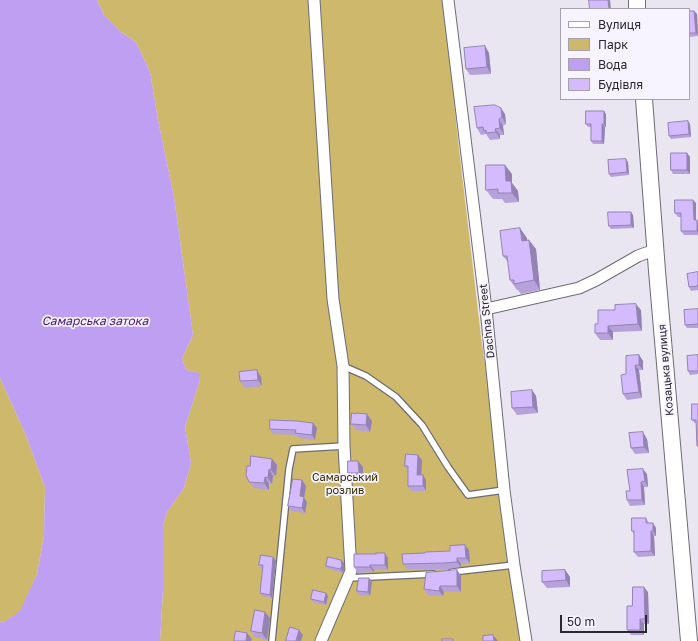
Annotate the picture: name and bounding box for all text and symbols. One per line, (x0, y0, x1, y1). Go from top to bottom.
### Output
legend (560, 8, 690, 100)
text: Вулиця (598, 17, 641, 32)
text: Парк (598, 37, 628, 52)
text: Вода (598, 57, 627, 72)
text: Будівля (598, 77, 643, 92)
street label: Dachna Street (477, 283, 497, 359)
water label: Самарська затока (42, 314, 148, 328)
street label: Козацька вулиця (655, 324, 677, 416)
park label: Самарський розлив (312, 471, 378, 497)
scale bar (562, 607, 649, 633)
text: 50 m (567, 614, 595, 629)

